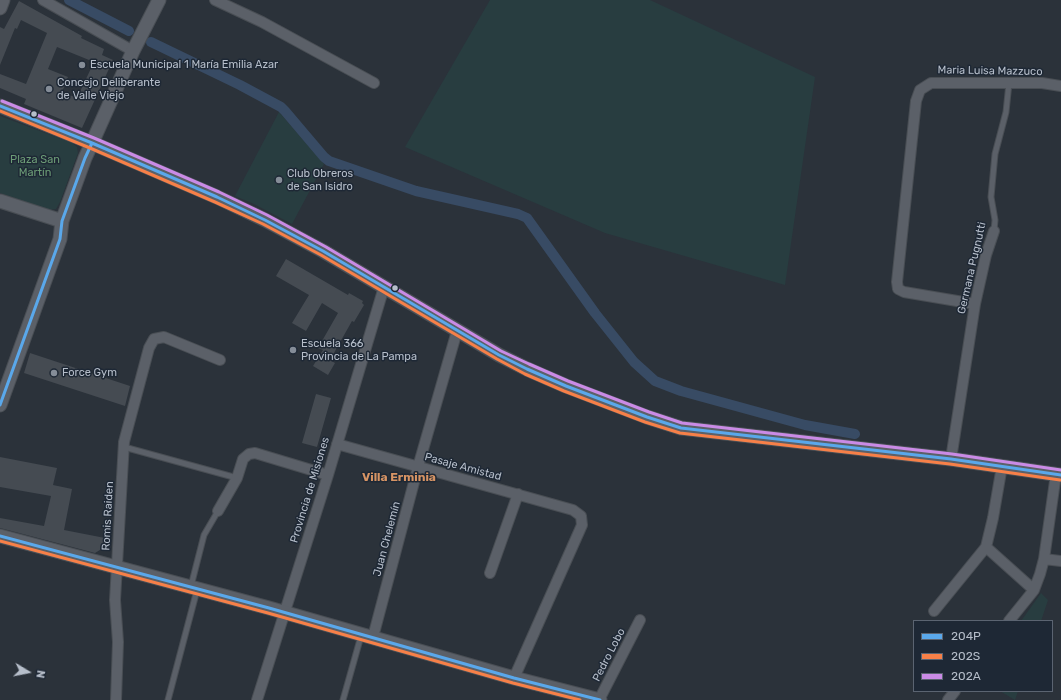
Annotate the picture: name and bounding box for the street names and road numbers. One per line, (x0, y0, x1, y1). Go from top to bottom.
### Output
street label: Maria Luisa Mazzuco (937, 63, 1043, 79)
street label: Germana Pugnutti (955, 221, 989, 315)
street label: Provincia de Misiones (288, 435, 332, 545)
street label: Pasaje Amistad (423, 450, 503, 484)
street label: Romis Raiden (100, 481, 116, 551)
street label: Juan Chelemín (371, 500, 403, 578)
street label: Pedro Lobo (590, 626, 628, 684)

